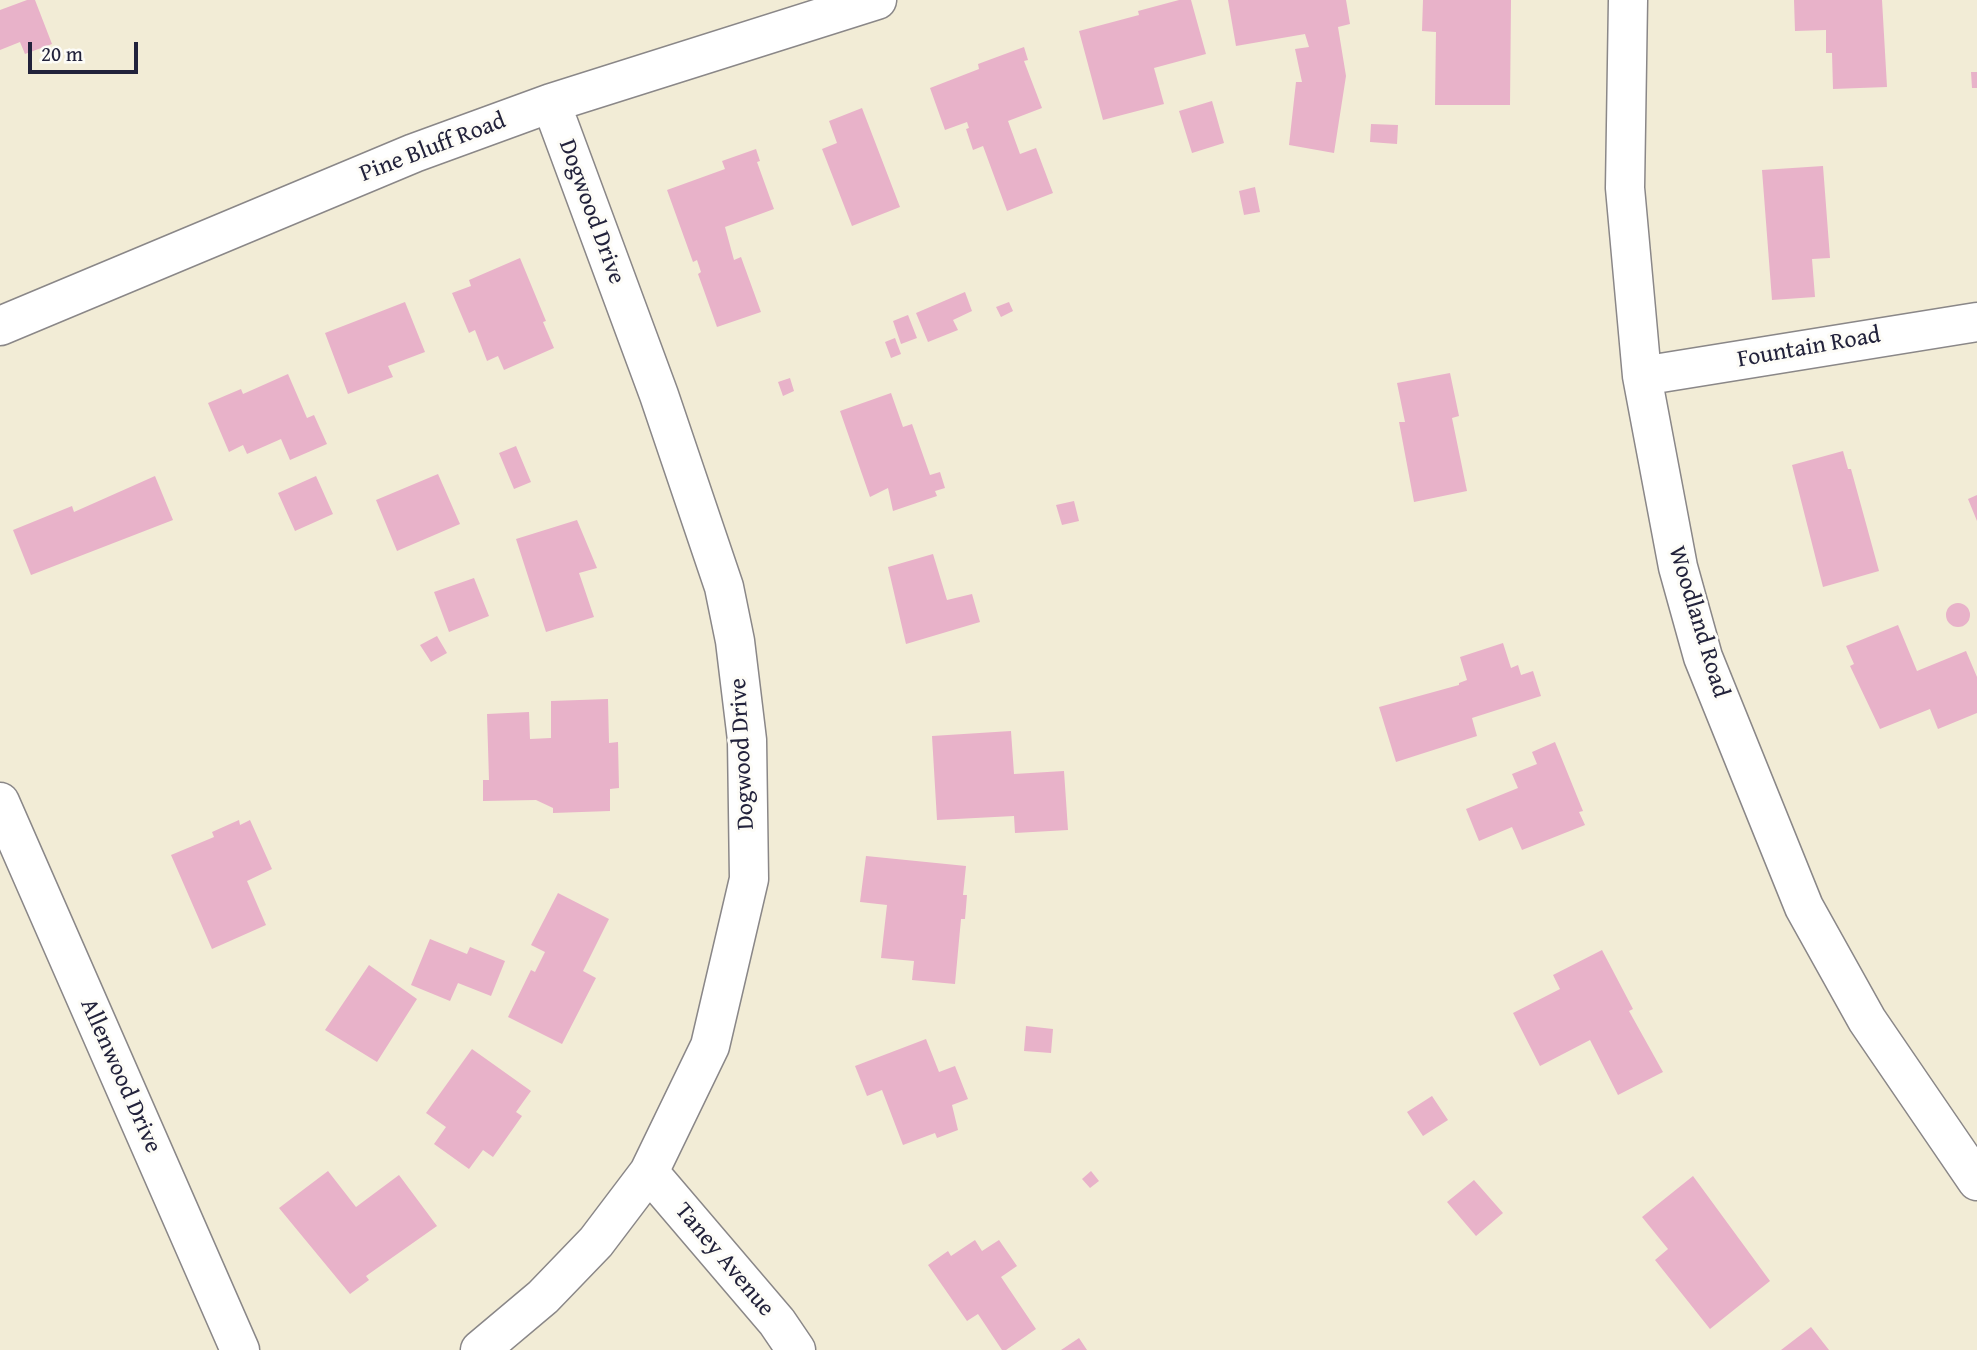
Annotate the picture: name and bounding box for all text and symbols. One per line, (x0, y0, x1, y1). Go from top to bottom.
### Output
scale bar (32, 28, 142, 72)
text: 20 m (41, 38, 83, 69)
street label: Pine Bluff Road (356, 107, 510, 189)
street label: Dogwood Drive (551, 136, 631, 288)
street label: Fountain Road (1735, 321, 1883, 375)
street label: Woodland Road (1661, 543, 1735, 701)
street label: Dogwood Drive (725, 677, 761, 831)
street label: Allenwood Drive (73, 994, 167, 1158)
street label: Taney Avenue (668, 1197, 780, 1323)

